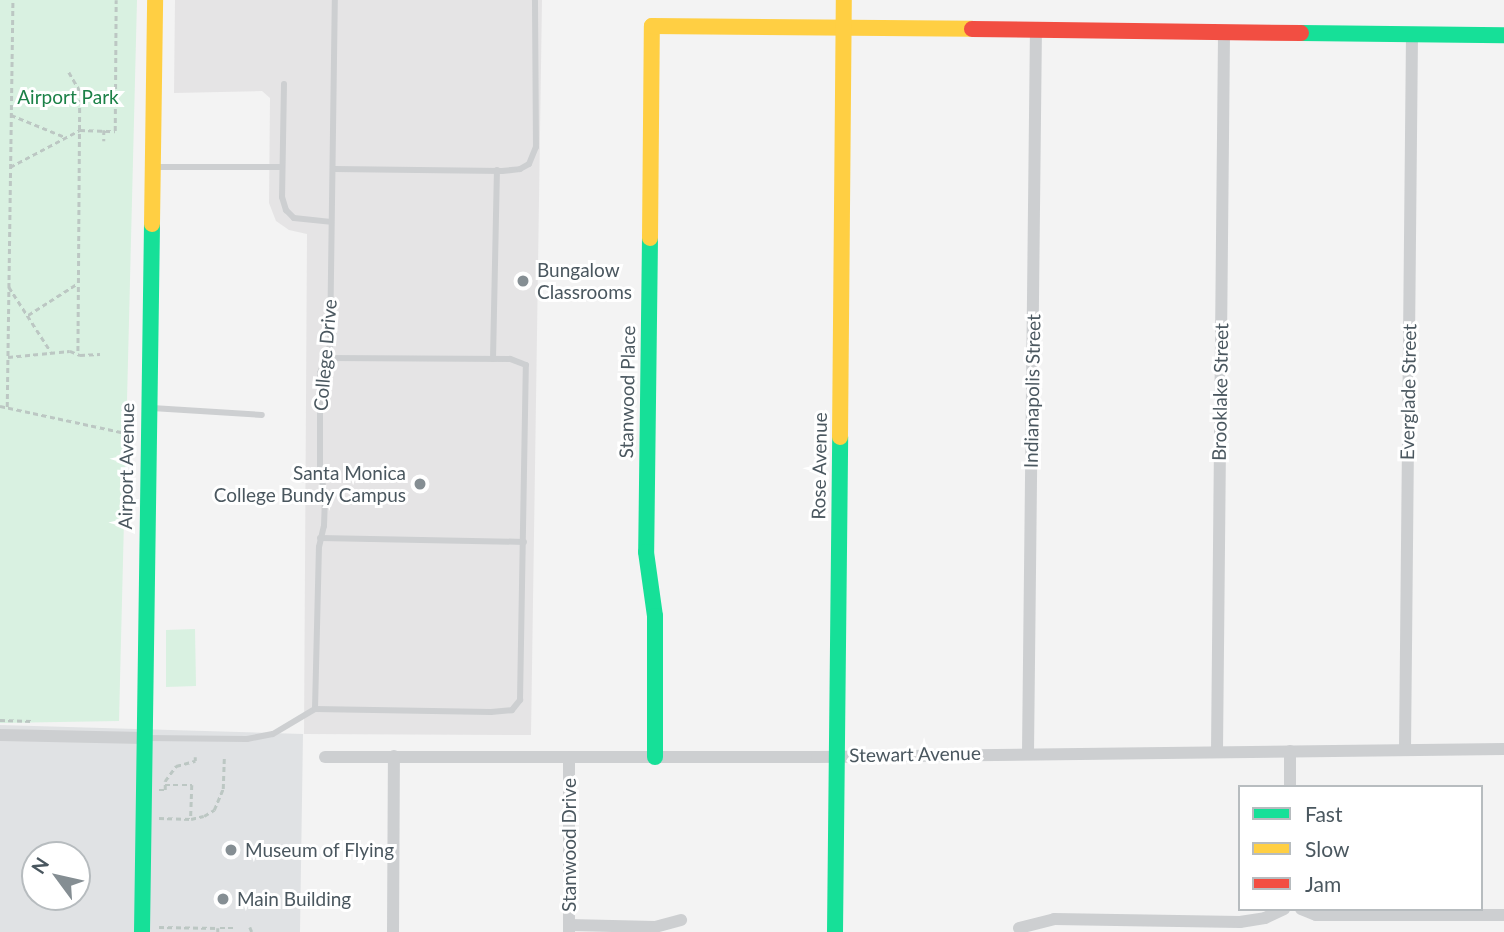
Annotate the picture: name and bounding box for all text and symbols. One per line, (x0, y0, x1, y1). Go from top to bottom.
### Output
park label: Airport Park (17, 86, 119, 108)
place label: Bungalow Classrooms (537, 259, 632, 303)
marker: Bungalow Classrooms (515, 273, 531, 289)
street label: College Drive (309, 298, 341, 412)
street label: Indianapolis Street (1019, 314, 1045, 468)
street label: Brooklake Street (1207, 323, 1233, 461)
street label: Everglade Street (1395, 324, 1421, 460)
street label: Stanwood Place (614, 325, 640, 459)
street label: Airport Avenue (113, 402, 139, 530)
street label: Rose Avenue (807, 412, 831, 520)
place label: Santa Monica College Bundy Campus (213, 462, 406, 506)
marker: Santa Monica College Bundy Campus (412, 476, 428, 492)
street label: Stewart Avenue (849, 741, 981, 767)
street label: Stanwood Drive (558, 778, 580, 912)
legend (1238, 785, 1483, 911)
text: Fast (1305, 801, 1342, 826)
text: Slow (1305, 836, 1349, 861)
place label: Museum of Flying (245, 839, 394, 861)
north arrow (21, 841, 91, 911)
marker: Museum of Flying (223, 842, 239, 858)
text: N (26, 853, 53, 878)
text: Jam (1305, 871, 1341, 896)
place label: Main Building (237, 888, 351, 910)
marker: Main Building (215, 891, 231, 907)

